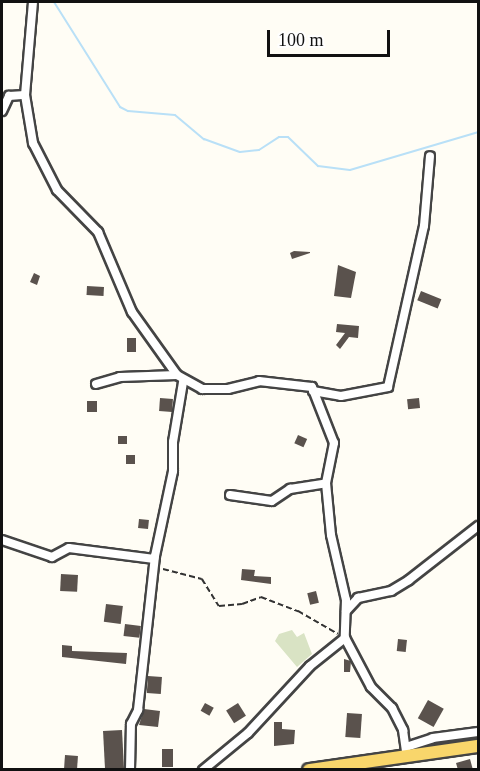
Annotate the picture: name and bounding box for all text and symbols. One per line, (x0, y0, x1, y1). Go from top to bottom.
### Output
scale bar (270, 18, 393, 56)
text: 100 m (278, 30, 324, 50)

